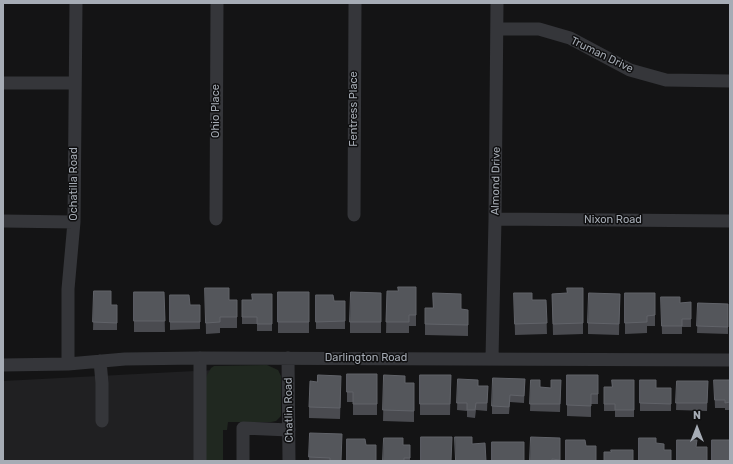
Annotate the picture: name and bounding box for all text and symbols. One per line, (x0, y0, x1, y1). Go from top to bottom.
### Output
street label: Truman Drive (569, 34, 635, 76)
street label: Fentress Place (347, 71, 361, 147)
street label: Ohio Place (209, 84, 223, 138)
street label: Ochatilla Road (67, 147, 81, 221)
street label: Almond Drive (489, 147, 503, 215)
street label: Nixon Road (584, 213, 642, 227)
street label: Darlington Road (325, 351, 407, 365)
street label: Chatlin Road (282, 377, 296, 443)
north arrow (677, 408, 717, 448)
text: N (693, 409, 701, 422)

